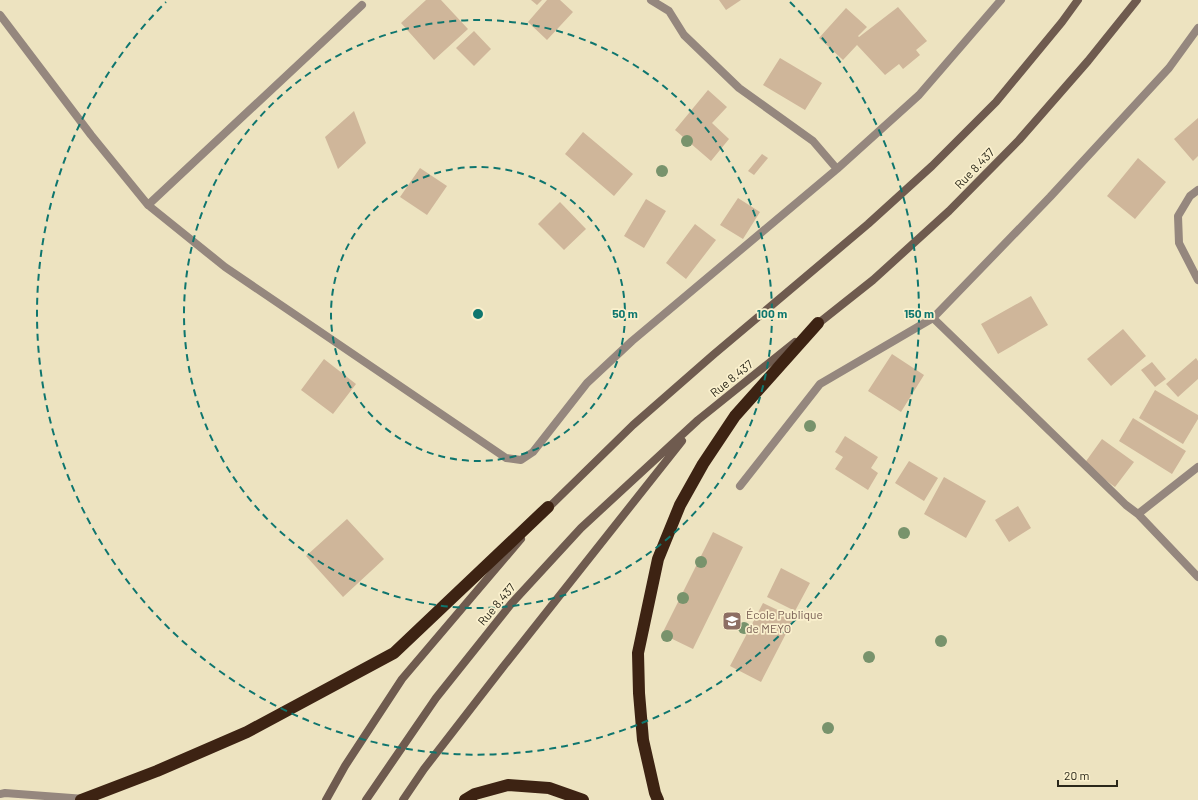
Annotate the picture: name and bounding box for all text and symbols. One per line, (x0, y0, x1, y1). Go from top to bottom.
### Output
street label: Rue 8.437 (951, 145, 997, 191)
text: 50 m (612, 306, 638, 320)
text: 100 m (757, 306, 787, 320)
text: 150 m (904, 306, 934, 320)
centre of rings (471, 307, 485, 321)
street label: Rue 8.437 (707, 356, 755, 399)
street label: Rue 8.437 (474, 580, 518, 628)
place label: École Publique de MEYO (746, 607, 823, 635)
school or university icon: École Publique de MEYO (721, 610, 743, 632)
scale bar (1058, 762, 1117, 788)
text: 20 m (1064, 768, 1090, 782)

